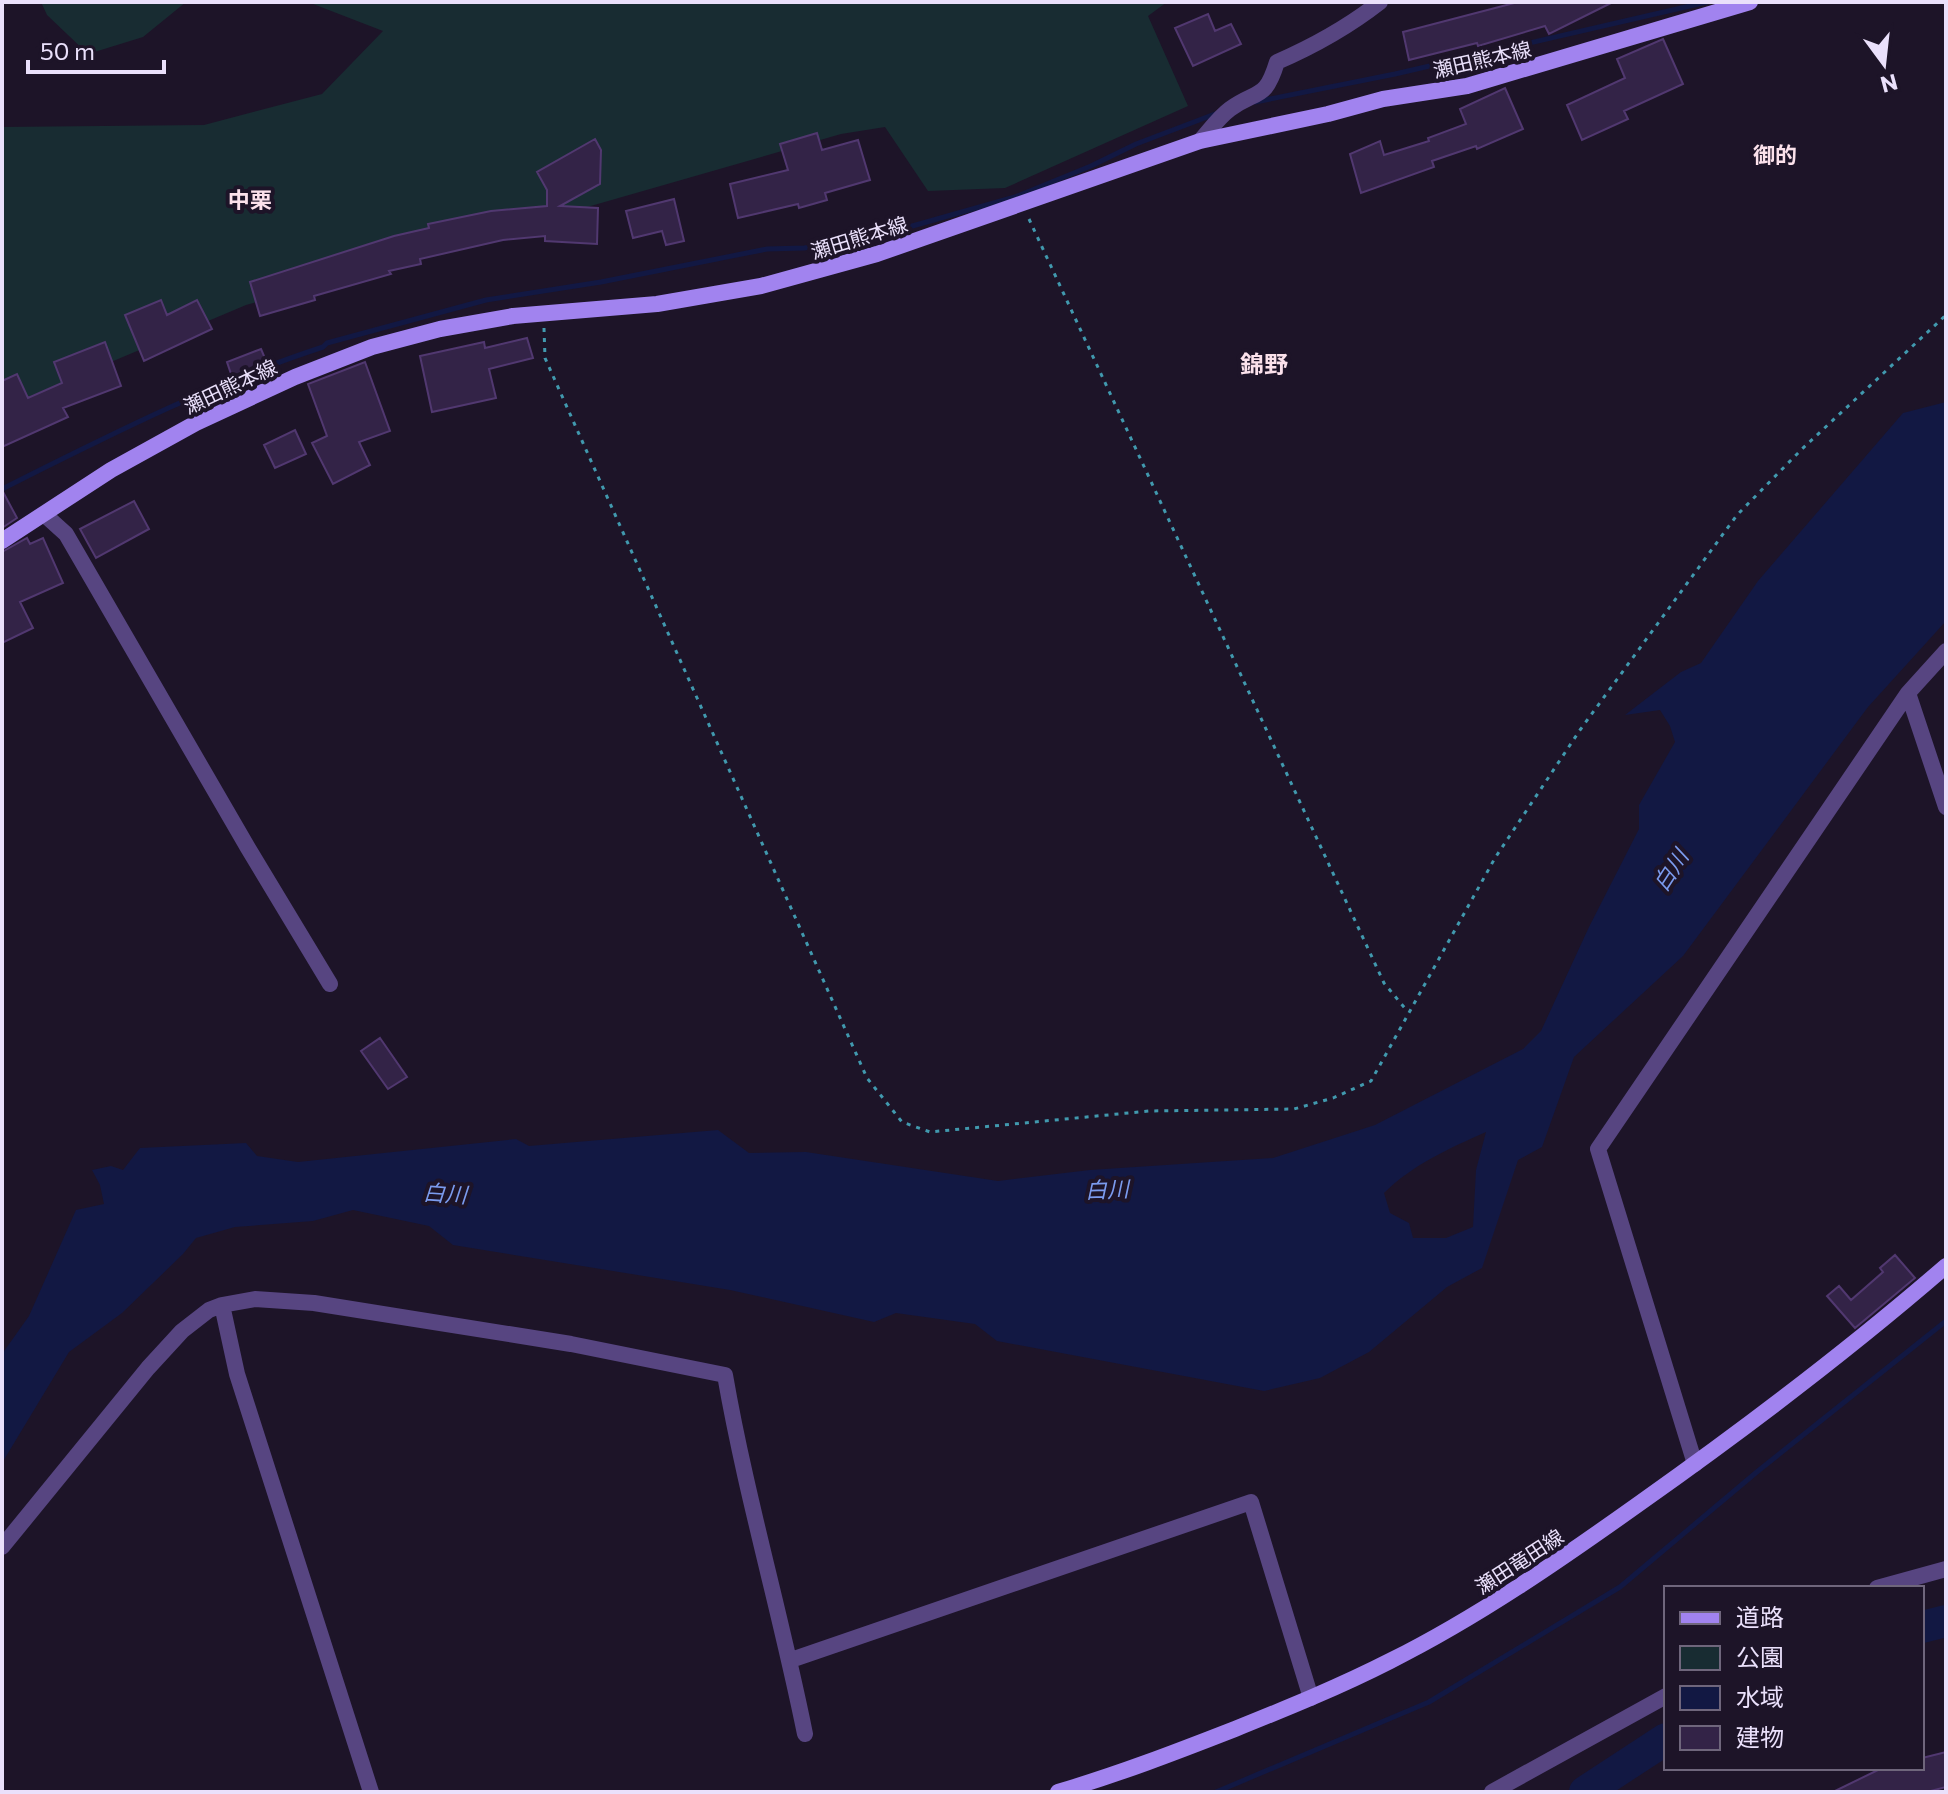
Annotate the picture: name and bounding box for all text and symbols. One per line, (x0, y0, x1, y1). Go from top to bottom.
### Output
scale bar (28, 24, 164, 74)
north arrow (1844, 24, 1924, 104)
text: 50 m (40, 36, 95, 65)
street label: 瀬田熊本線 (1431, 36, 1533, 82)
text: N (1878, 69, 1901, 99)
district label: 御的 (1753, 141, 1797, 168)
district label: 中栗 (228, 186, 272, 213)
street label: 瀬田熊本線 (808, 211, 910, 263)
district label: 錦野 (1240, 349, 1288, 378)
street label: 瀬田熊本線 (180, 354, 280, 418)
water label: 白川 (1647, 843, 1694, 896)
water label: 白川 (1085, 1175, 1131, 1203)
water label: 白川 (422, 1178, 470, 1208)
street label: 瀬田竜田線 (1471, 1524, 1567, 1598)
legend (1664, 1586, 1924, 1770)
text: 道路 (1736, 1602, 1784, 1631)
text: 公園 (1736, 1642, 1784, 1671)
text: 水域 (1736, 1682, 1784, 1711)
text: 建物 (1736, 1722, 1784, 1751)

